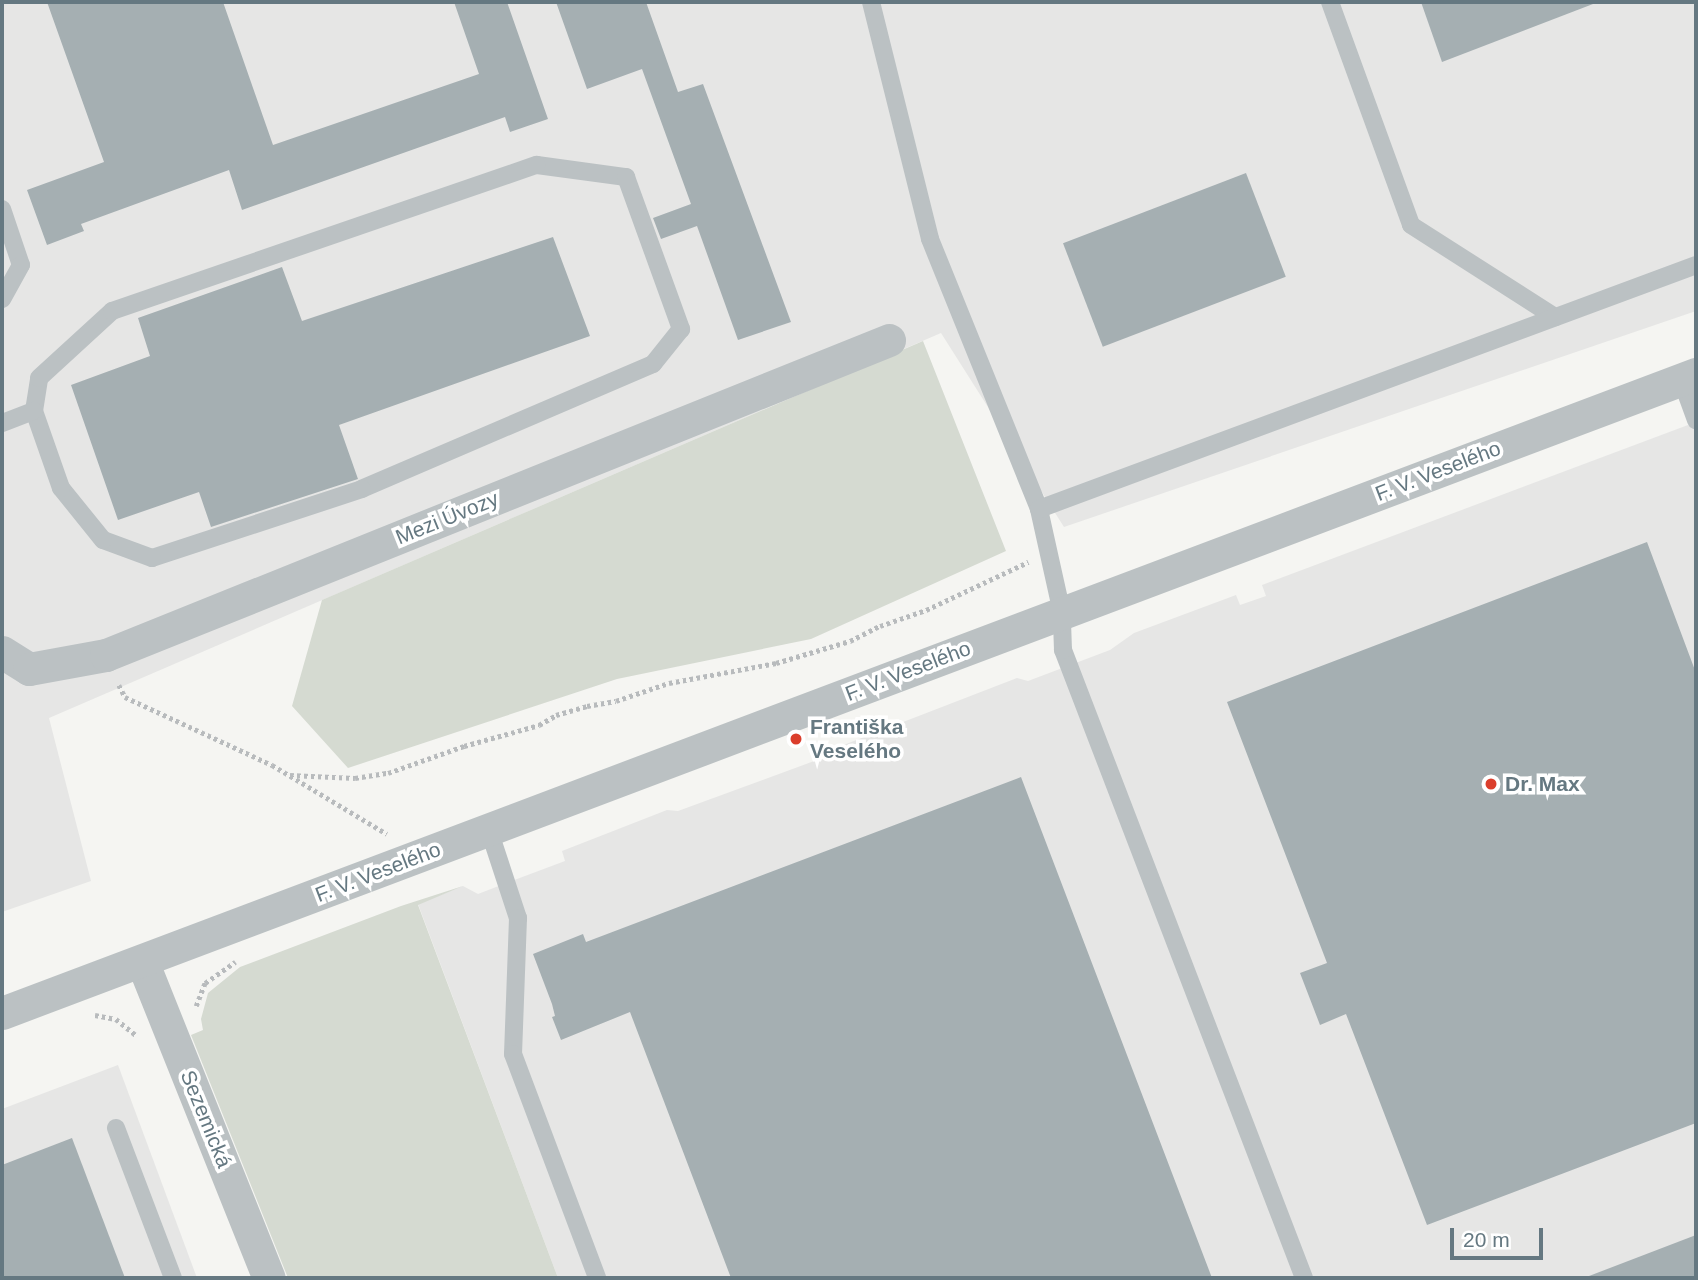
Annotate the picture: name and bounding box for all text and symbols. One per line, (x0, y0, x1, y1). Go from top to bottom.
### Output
street label: F. V. Veselého (1372, 436, 1504, 506)
street label: Mezi Úvozy (392, 486, 502, 550)
street label: F. V. Veselého (842, 636, 974, 706)
place label: Františka Veselého (810, 714, 903, 764)
marker: Františka Veselého (788, 731, 804, 747)
place label: Dr. Max (1505, 771, 1580, 797)
marker: Dr. Max (1483, 776, 1499, 792)
street label: F. V. Veselého (312, 837, 444, 907)
street label: Sezemická (175, 1067, 237, 1171)
scale bar (1453, 1214, 1546, 1258)
text: 20 m (1463, 1228, 1510, 1251)

